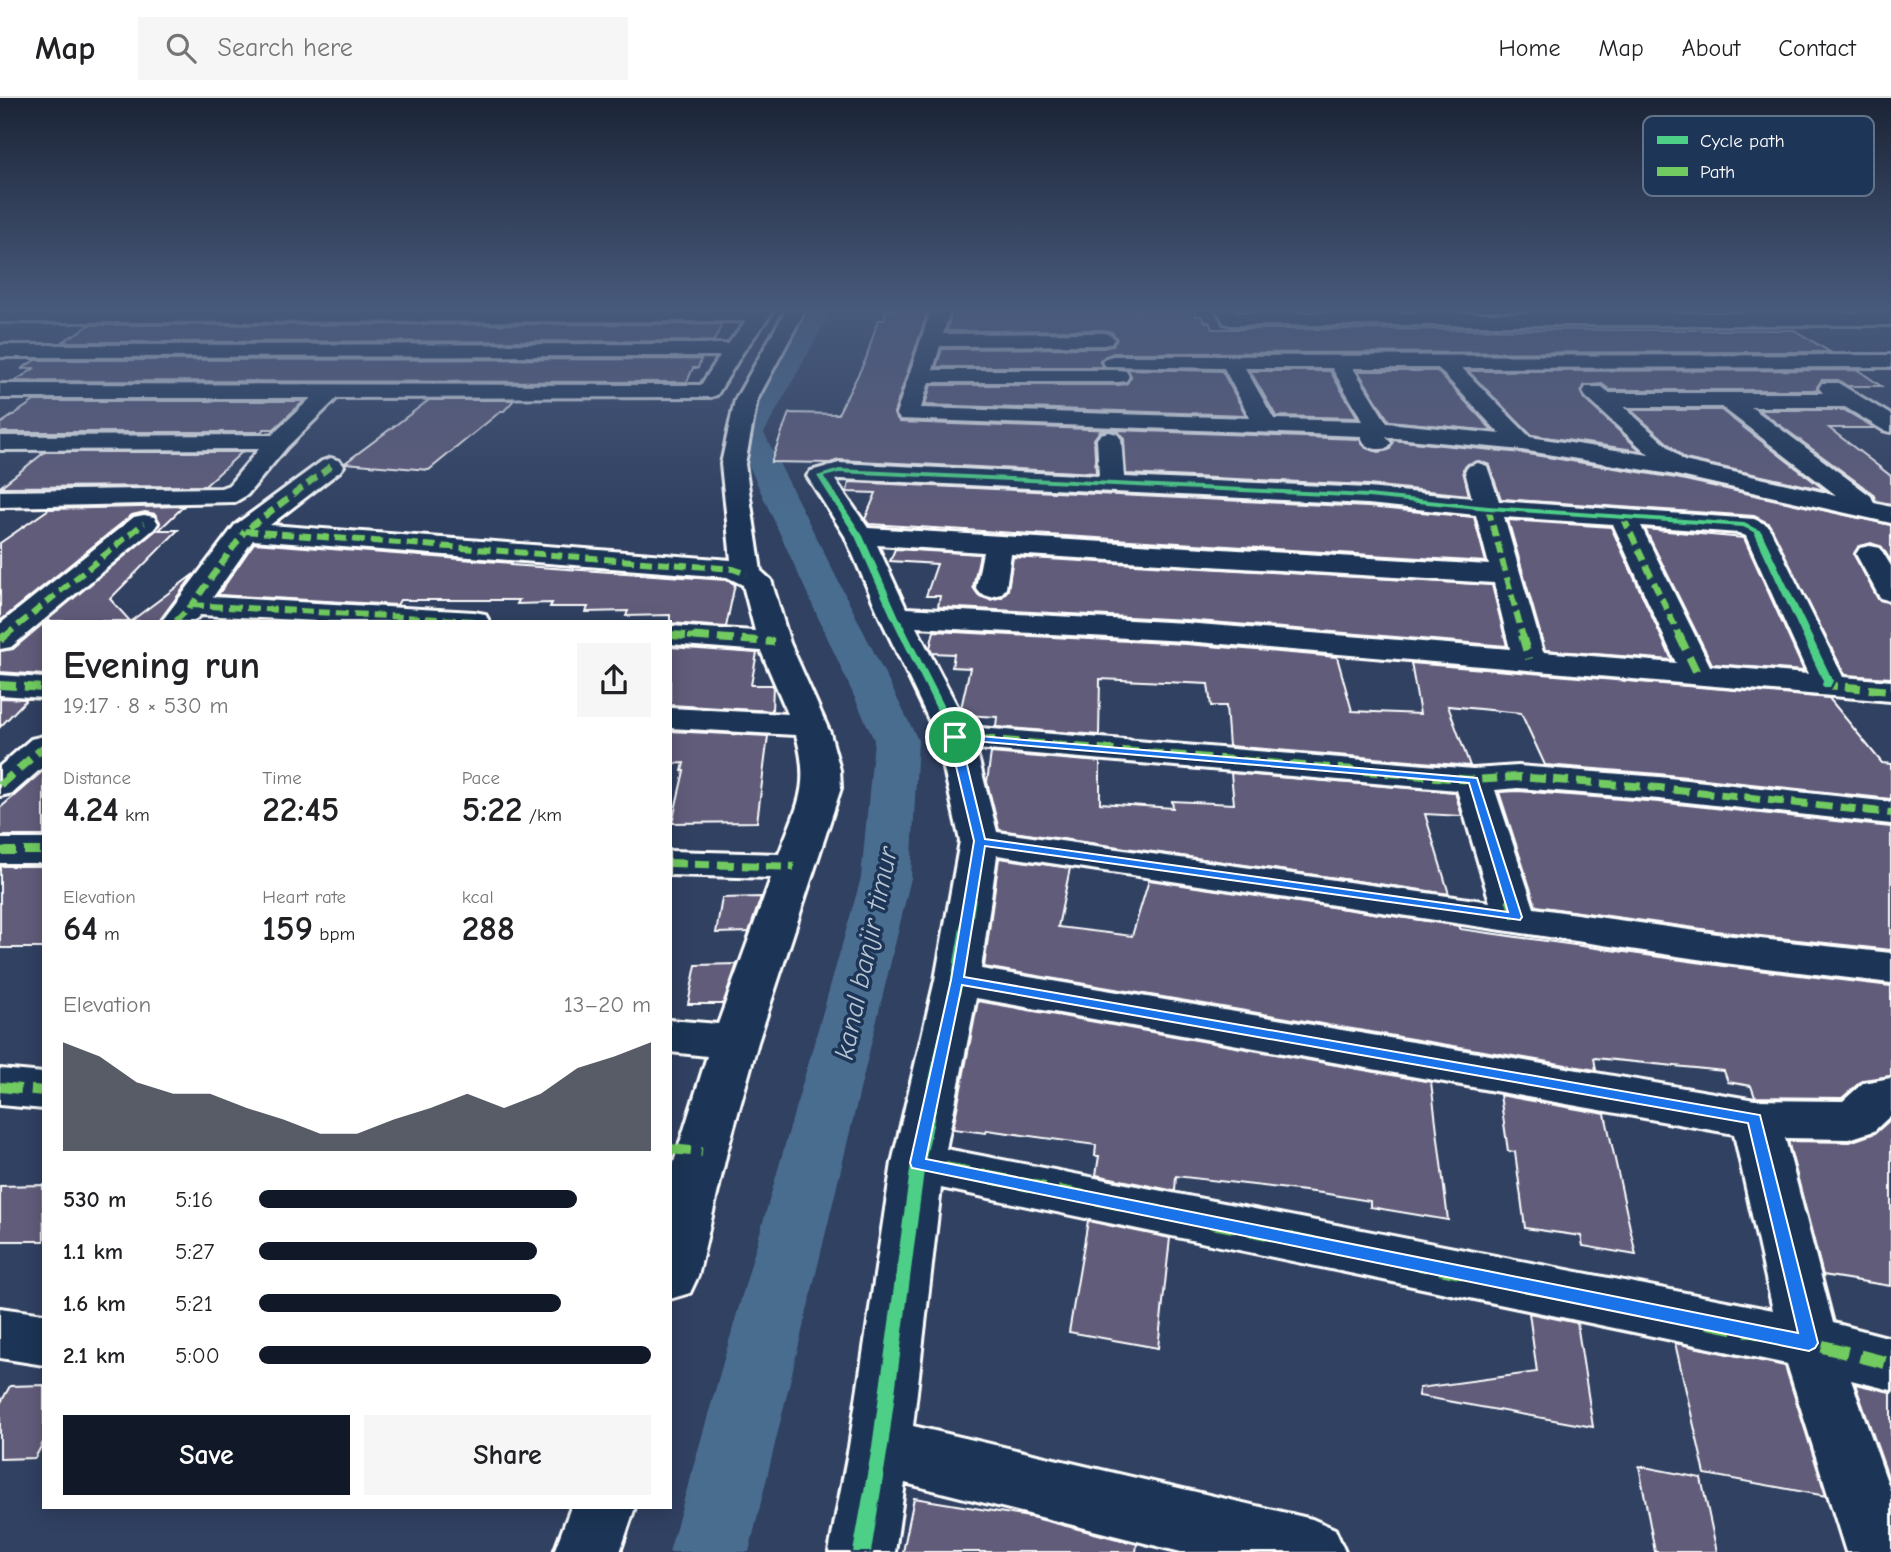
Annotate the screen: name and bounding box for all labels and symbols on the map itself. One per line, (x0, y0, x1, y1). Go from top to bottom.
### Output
legend (1643, 116, 1874, 196)
text: Cycle path (1700, 130, 1785, 152)
text: Path (1700, 161, 1735, 183)
pin (925, 707, 985, 767)
water label: kanal banjir timur (828, 842, 905, 1062)

